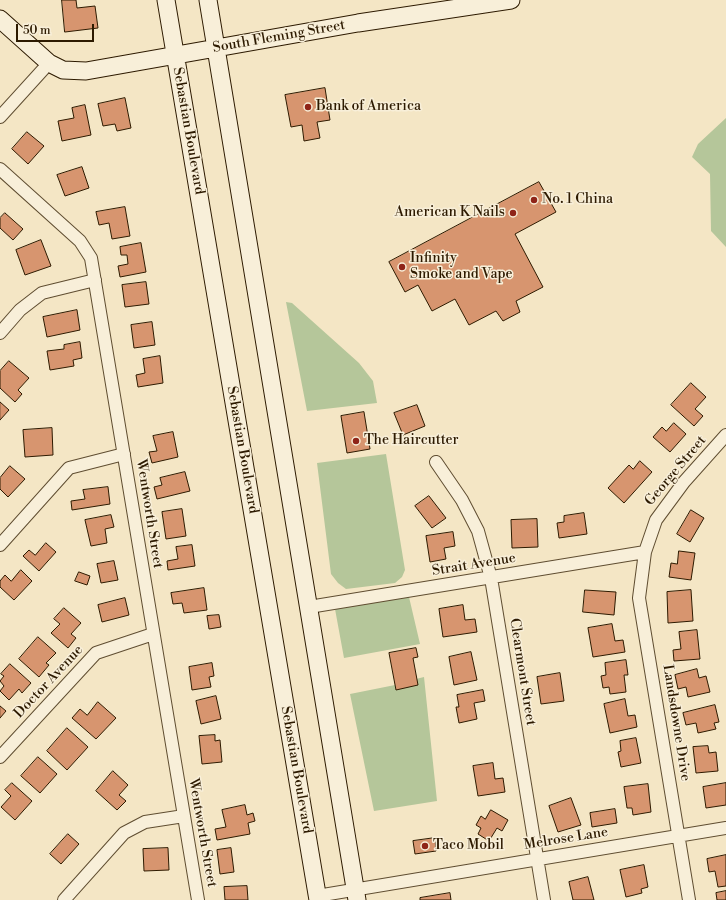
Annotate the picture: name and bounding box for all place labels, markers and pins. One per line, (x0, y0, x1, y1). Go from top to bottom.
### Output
place label: Bank of America (316, 99, 421, 115)
marker: Bank of America (303, 102, 313, 112)
place label: No. 1 China (542, 192, 613, 208)
marker: No. 1 China (529, 195, 539, 205)
place label: American K Nails (394, 205, 505, 221)
marker: American K Nails (508, 208, 518, 218)
place label: Infinity Smoke and Vape (410, 251, 513, 284)
marker: Infinity Smoke and Vape (397, 262, 407, 272)
place label: The Haircutter (364, 433, 459, 449)
marker: The Haircutter (351, 436, 361, 446)
place label: Taco Mobil (433, 838, 504, 854)
marker: Taco Mobil (420, 841, 430, 851)

